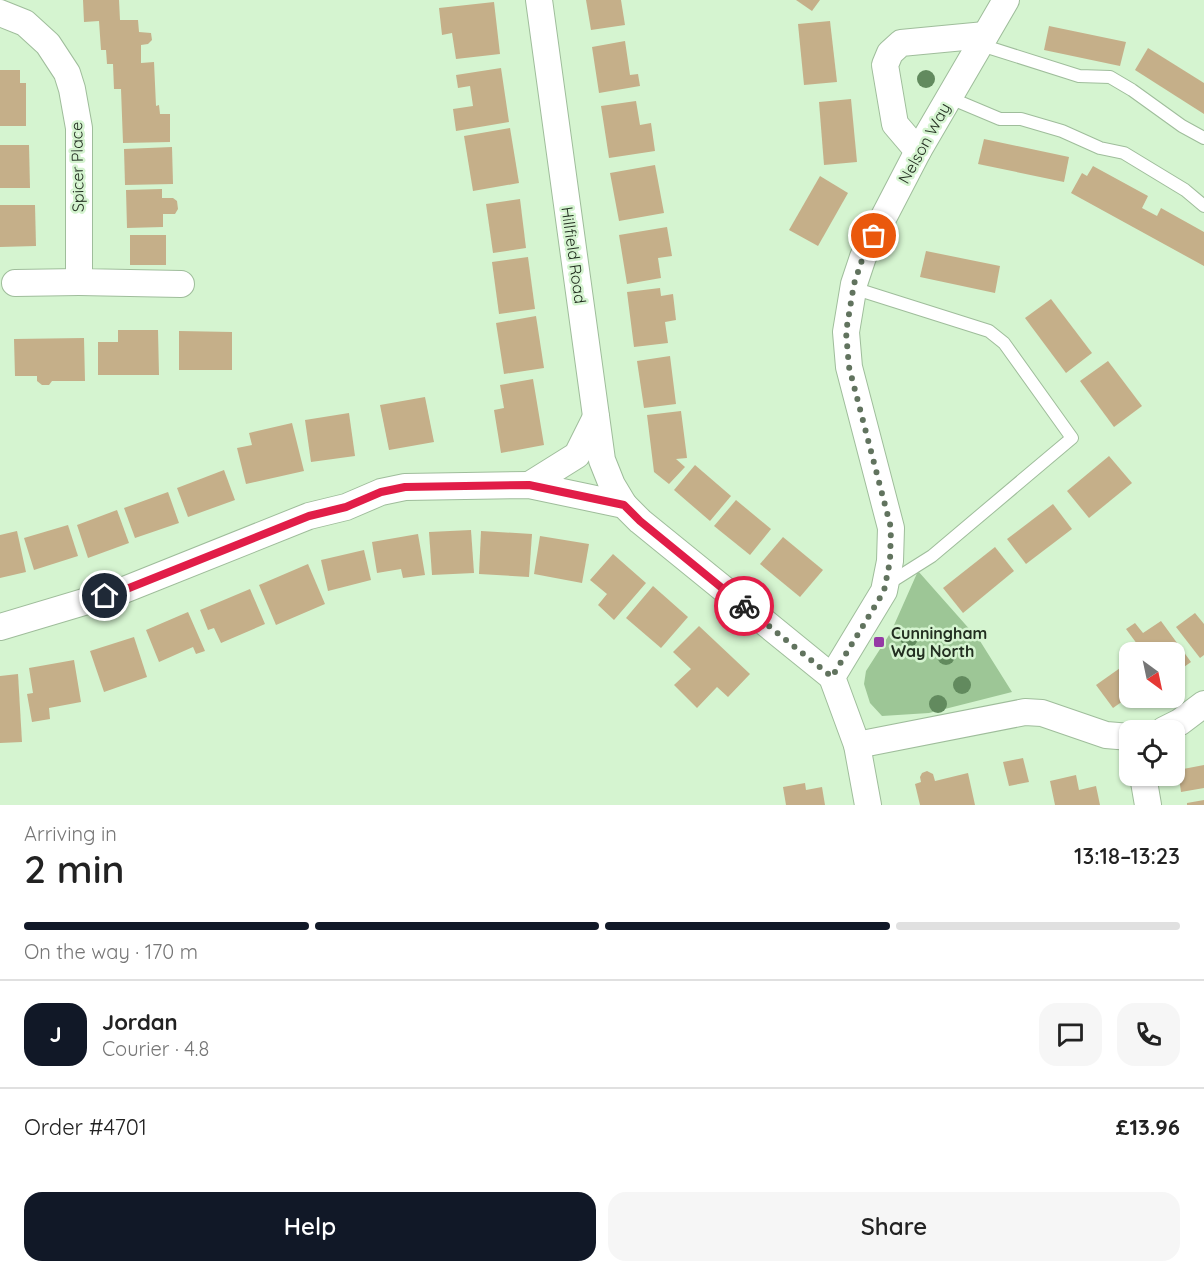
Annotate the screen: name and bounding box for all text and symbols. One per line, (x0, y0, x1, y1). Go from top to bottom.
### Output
street label: Nelson Way (894, 99, 954, 187)
street label: Spicer Place (66, 122, 88, 212)
street label: Hillfield Road (557, 205, 591, 305)
pin (848, 210, 899, 261)
icon: bag (857, 219, 890, 252)
pin (79, 570, 130, 621)
courier (714, 576, 774, 636)
icon: home (88, 579, 121, 612)
icon: bike (728, 590, 761, 623)
place label: Cunningham Way North (891, 623, 987, 661)
marker: Cunningham Way North (872, 635, 886, 649)
north arrow (1119, 642, 1185, 708)
map controls (1119, 642, 1185, 786)
button: locate (1119, 720, 1185, 786)
text: Arriving in (24, 821, 117, 846)
text: 13:18–13:23 (1074, 842, 1180, 870)
text: 2 min (24, 844, 125, 893)
text: On the way · 170 m (24, 939, 198, 964)
button: chat (1039, 1003, 1102, 1066)
button: phone (1117, 1003, 1180, 1066)
text: Jordan (102, 1008, 178, 1036)
text: J (49, 1020, 62, 1048)
text: Courier · 4.8 (102, 1036, 209, 1061)
text: Order #4701 (24, 1113, 147, 1141)
text: £13.96 (1116, 1113, 1180, 1141)
button: Help (24, 1192, 596, 1261)
button: Share (608, 1192, 1180, 1261)

